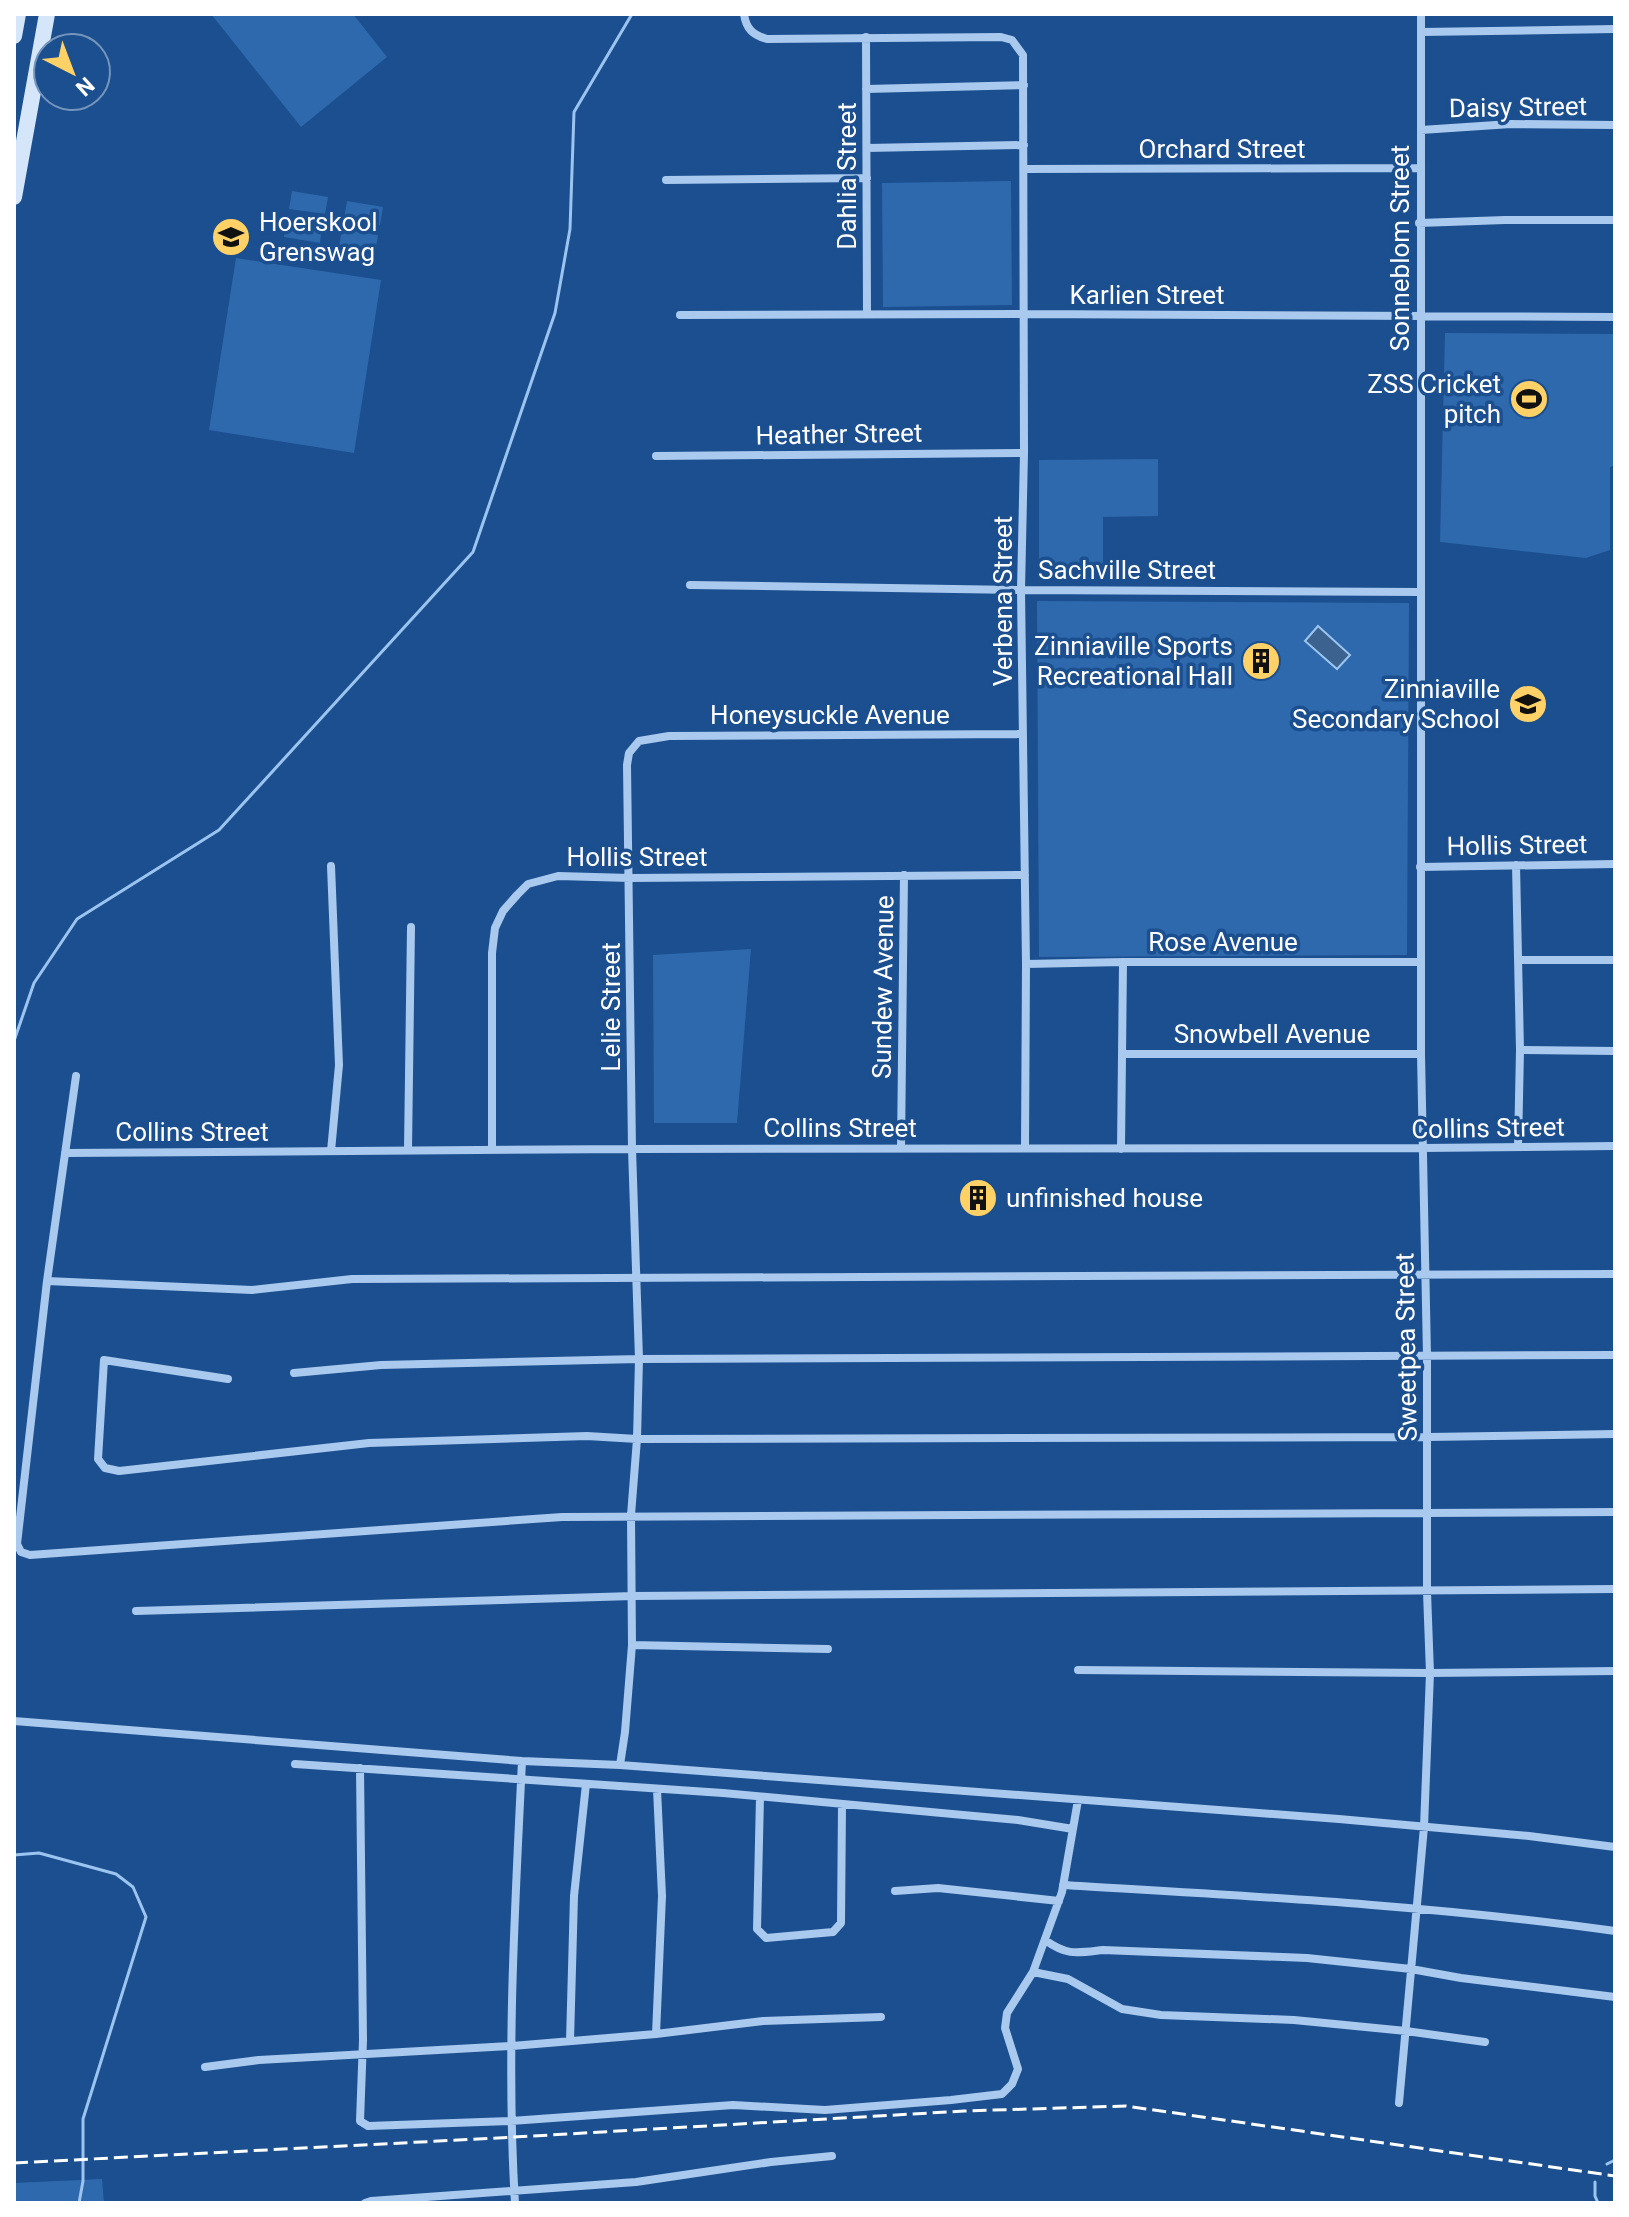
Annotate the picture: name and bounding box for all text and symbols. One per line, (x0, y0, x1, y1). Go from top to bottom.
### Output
north arrow (32, 32, 112, 112)
text: N (71, 72, 99, 101)
street label: Daisy Street (1449, 91, 1587, 123)
street label: Dahlia Street (832, 102, 862, 250)
street label: Orchard Street (1139, 134, 1305, 164)
street label: Sonneblom Street (1385, 145, 1415, 351)
place label: Hoerskool Grenswag (259, 207, 378, 267)
school or university icon: Hoerskool Grenswag (210, 216, 252, 258)
street label: Karlien Street (1069, 280, 1225, 310)
place label: ZSS Cricket pitch (1367, 369, 1501, 429)
sports icon: ZSS Cricket pitch (1508, 378, 1550, 420)
street label: Heather Street (755, 418, 923, 450)
street label: Verbena Street (988, 516, 1018, 686)
street label: Sachville Street (1038, 555, 1216, 585)
place label: Zinniaville Sports Recreational Hall (1034, 631, 1233, 691)
building icon: Zinniaville Sports Recreational Hall (1240, 640, 1282, 682)
place label: Zinniaville Secondary School (1292, 674, 1500, 734)
school or university icon: Zinniaville Secondary School (1507, 683, 1549, 725)
street label: Honeysuckle Avenue (710, 700, 950, 730)
street label: Hollis Street (1446, 829, 1588, 861)
street label: Hollis Street (567, 842, 707, 872)
street label: Sundew Avenue (866, 895, 900, 1079)
street label: Rose Avenue (1148, 927, 1298, 957)
street label: Lelie Street (596, 942, 626, 1072)
street label: Snowbell Avenue (1174, 1019, 1370, 1049)
street label: Collins Street (1411, 1112, 1565, 1144)
street label: Collins Street (763, 1113, 917, 1143)
street label: Collins Street (115, 1117, 269, 1147)
building icon: unfinished house (957, 1177, 999, 1219)
place label: unfinished house (1006, 1183, 1203, 1213)
street label: Sweetpea Street (1389, 1252, 1423, 1442)

